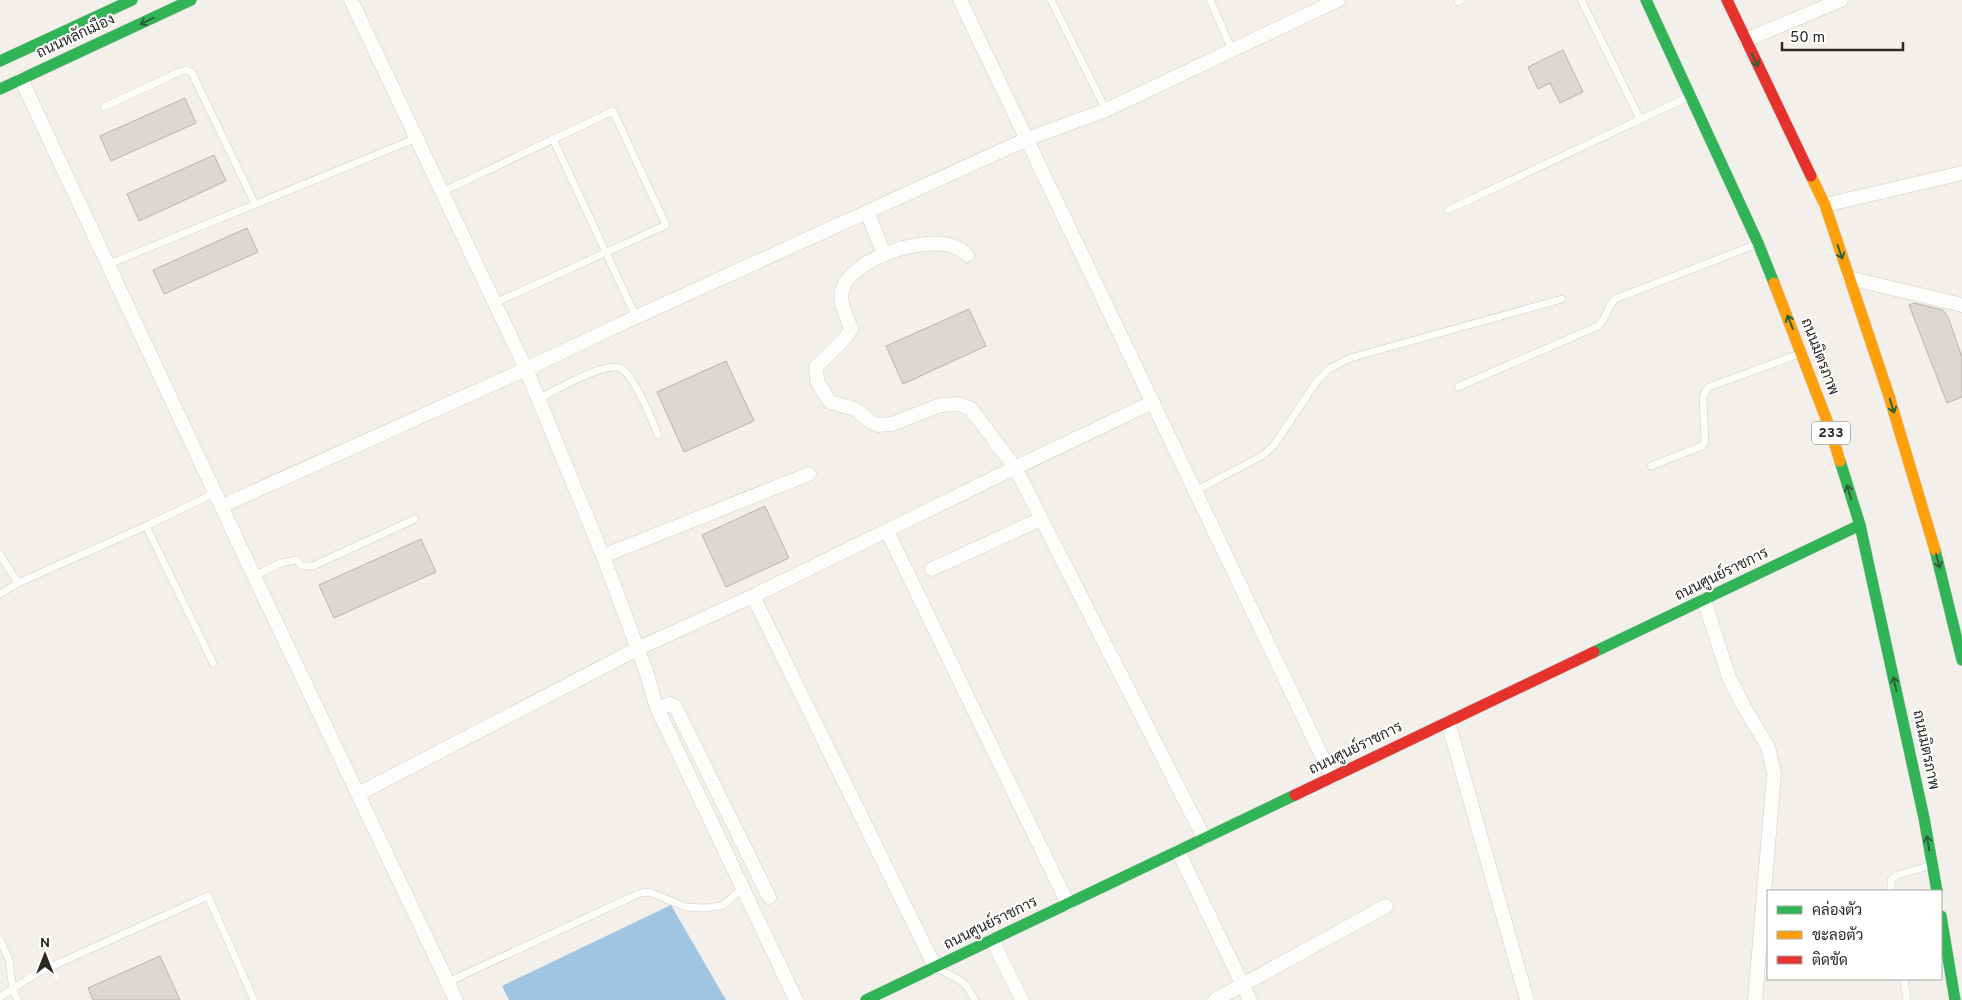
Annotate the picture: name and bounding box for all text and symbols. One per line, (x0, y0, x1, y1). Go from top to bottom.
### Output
street label: ถนนหลักเมือง (33, 9, 118, 63)
one-way arrow (140, 16, 155, 26)
scale bar (1782, 20, 1903, 52)
text: 50 m (1790, 29, 1825, 48)
one-way arrow (1751, 52, 1761, 67)
one-way arrow (1836, 243, 1845, 259)
one-way arrow (1785, 315, 1794, 330)
street label: ถนนมิตรภาพ (1796, 316, 1843, 398)
one-way arrow (1887, 397, 1897, 413)
road number: 233 (1812, 422, 1850, 444)
one-way arrow (1844, 484, 1854, 500)
street label: ถนนศูนย์ราชการ (1671, 542, 1772, 606)
one-way arrow (1934, 553, 1943, 569)
one-way arrow (1890, 677, 1899, 693)
street label: ถนนมิตรภาพ (1907, 708, 1944, 791)
street label: ถนนศูนย์ราชการ (1305, 716, 1406, 780)
one-way arrow (1923, 836, 1933, 852)
legend (1767, 890, 1942, 980)
street label: ถนนศูนย์ราชการ (940, 891, 1041, 955)
text: คล่องตัว (1812, 900, 1862, 921)
text: ชะลอตัว (1812, 926, 1863, 946)
north arrow (20, 930, 70, 980)
text: N (40, 935, 50, 952)
text: ติดขัด (1812, 951, 1848, 971)

